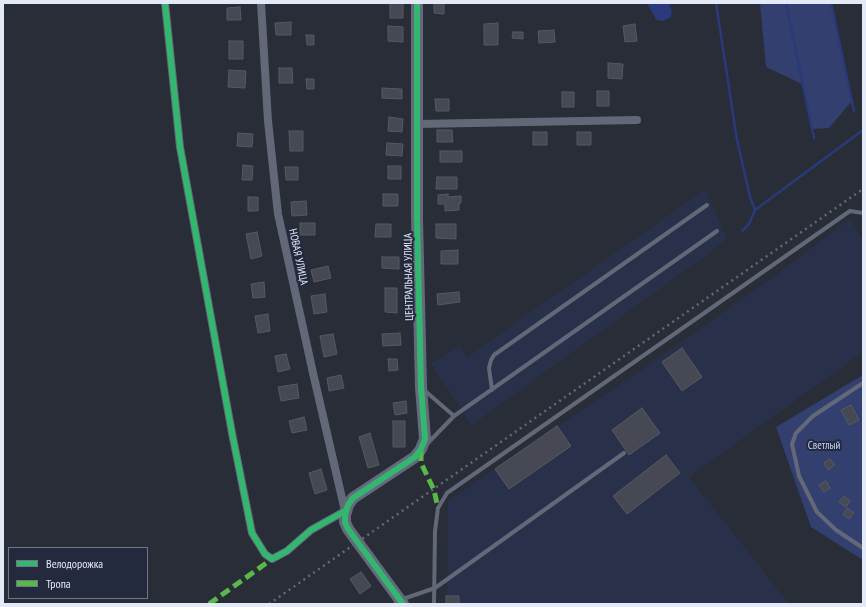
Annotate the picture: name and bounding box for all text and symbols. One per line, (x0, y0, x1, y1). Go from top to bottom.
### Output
street label: НОВАЯ УЛИЦА (286, 228, 310, 286)
street label: ЦЕНТРАЛЬНАЯ УЛИЦА (402, 233, 416, 321)
park label: Светлый (808, 439, 840, 453)
legend (8, 547, 148, 599)
text: Велодорожка (46, 556, 103, 571)
text: Тропа (46, 576, 71, 591)

